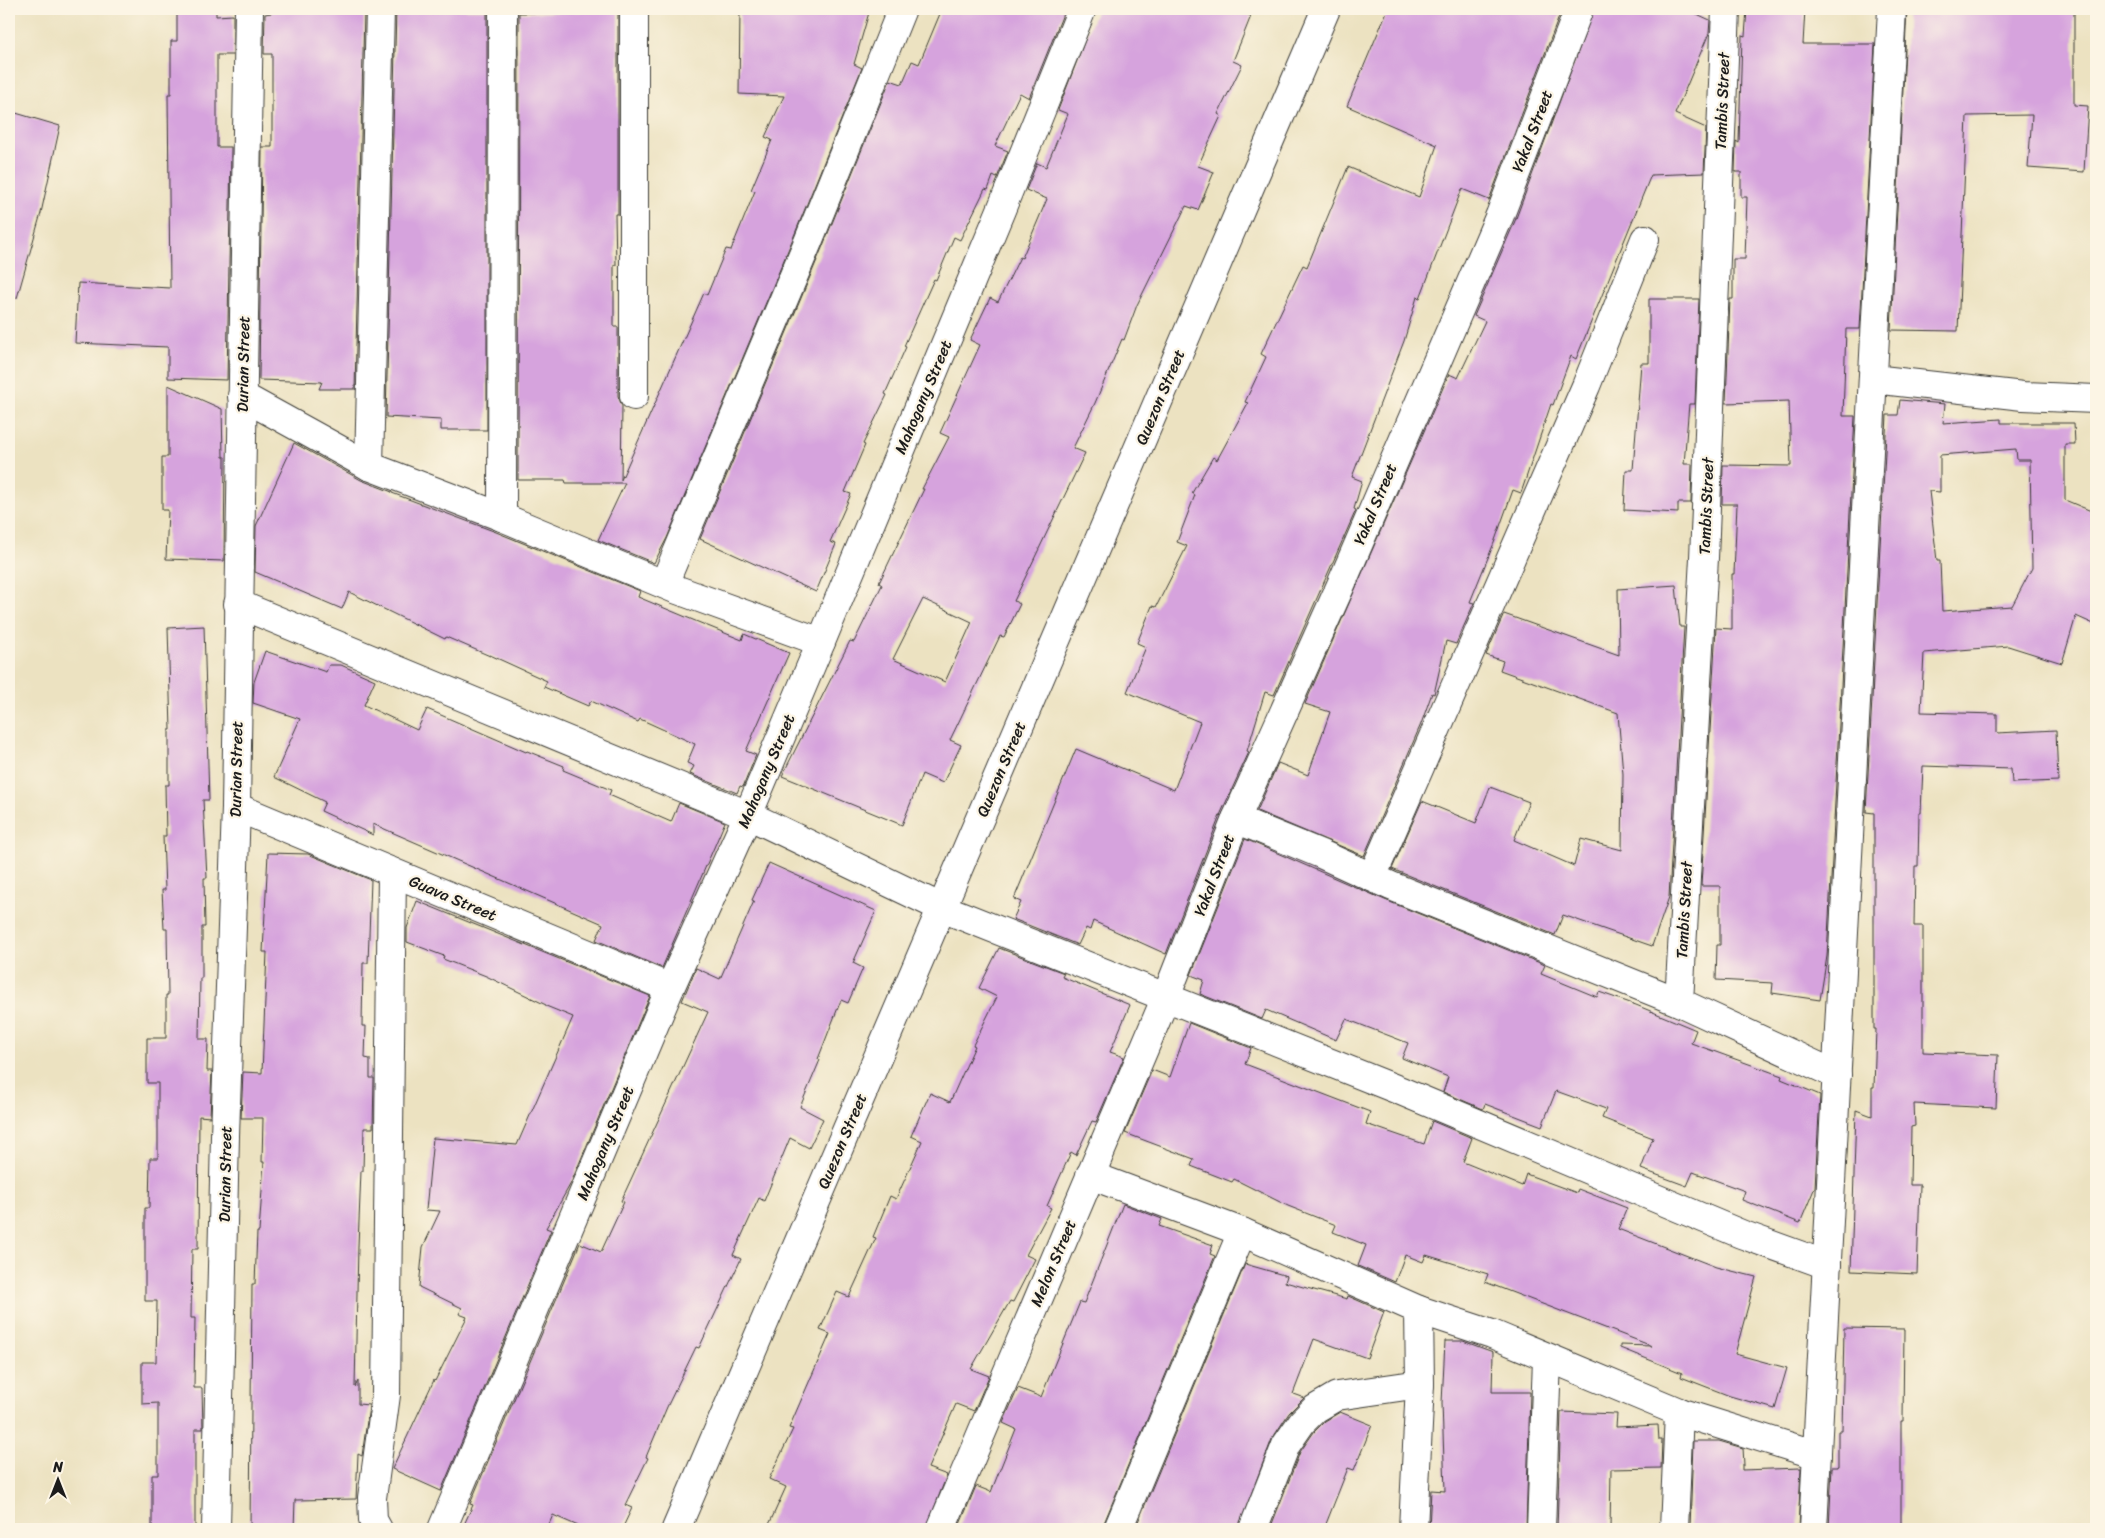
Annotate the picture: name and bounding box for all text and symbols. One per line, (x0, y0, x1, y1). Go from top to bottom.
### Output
street label: Tambis Street (1706, 51, 1738, 150)
street label: Yakal Street (1503, 85, 1561, 177)
street label: Durian Street (228, 316, 258, 412)
street label: Mahogany Street (886, 335, 960, 459)
street label: Quezon Street (1127, 344, 1193, 450)
street label: Tambis Street (1690, 456, 1722, 555)
street label: Yakal Street (1345, 459, 1405, 549)
street label: Mahogany Street (729, 709, 803, 833)
street label: Quezon Street (968, 716, 1034, 822)
street label: Durian Street (221, 721, 251, 817)
street label: Yakal Street (1185, 829, 1243, 921)
street label: Tambis Street (1667, 860, 1701, 959)
street label: Guava Street (404, 866, 502, 930)
street label: Mahogany Street (568, 1081, 642, 1205)
street label: Quezon Street (809, 1088, 875, 1194)
street label: Durian Street (210, 1126, 240, 1222)
street label: Melon Street (1022, 1215, 1084, 1311)
text: N (52, 1455, 63, 1480)
north arrow (32, 1456, 82, 1506)

